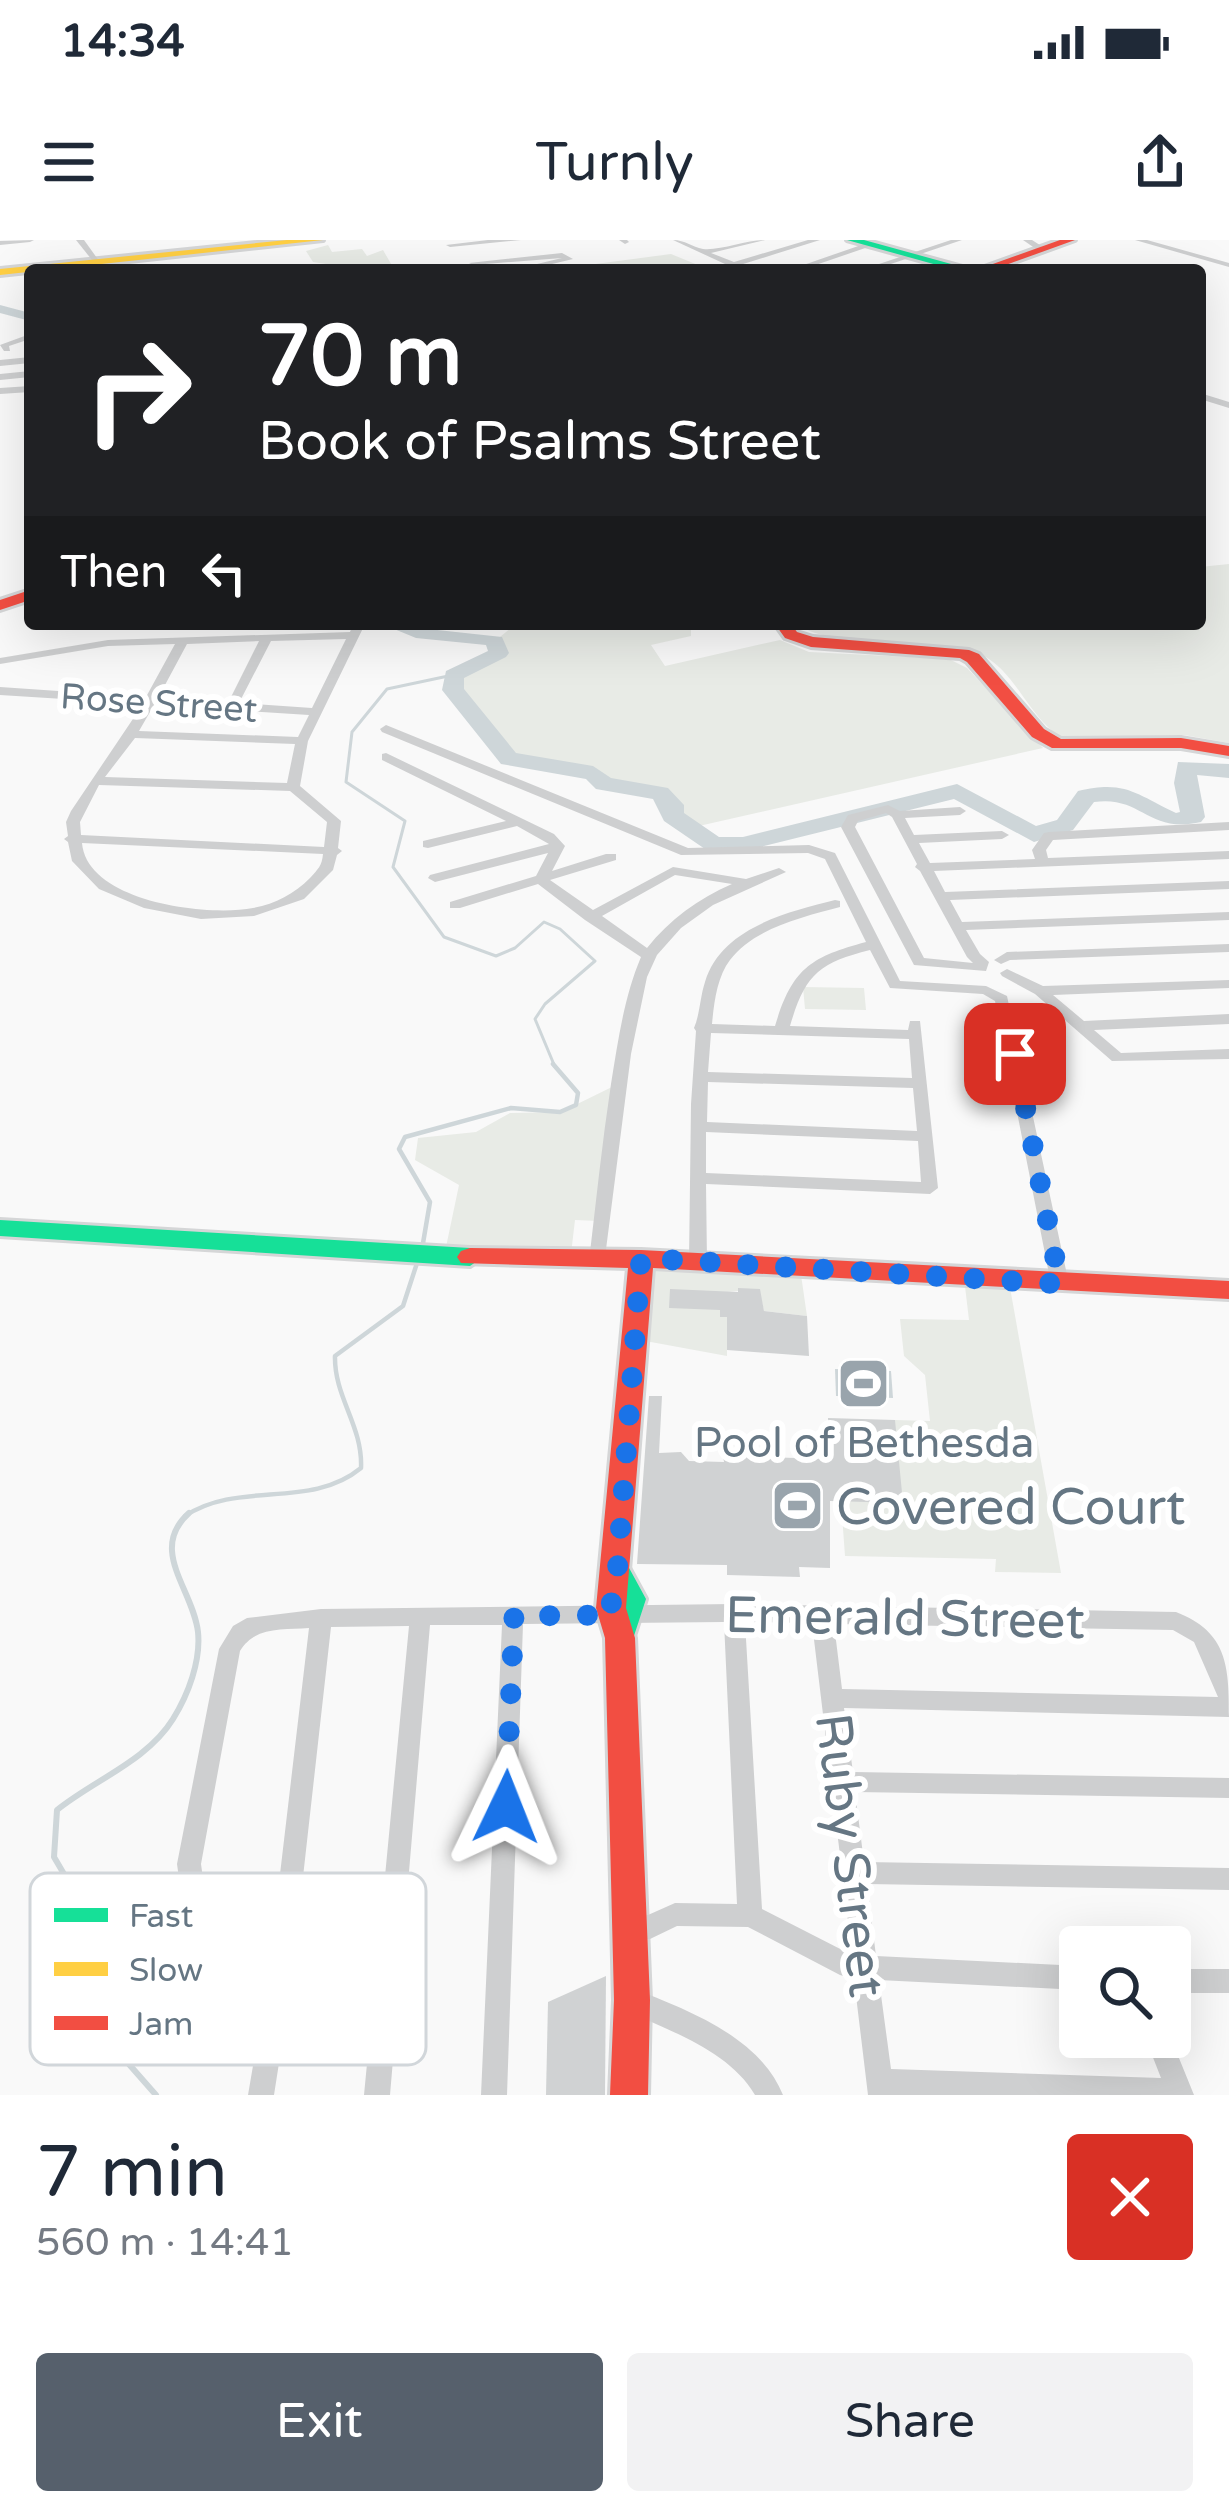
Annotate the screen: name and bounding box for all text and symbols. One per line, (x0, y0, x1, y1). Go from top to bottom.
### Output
text: 14:34 (60, 15, 185, 69)
icon: menu (36, 129, 102, 195)
icon: share (1127, 129, 1193, 195)
text: Turnly (535, 130, 694, 195)
text: 70 m (258, 307, 462, 408)
icon: right (60, 312, 216, 468)
text: Book of Psalms Street (258, 409, 821, 474)
icon: left (191, 540, 257, 606)
text: Then (60, 546, 167, 600)
street label: Rose Street (59, 675, 259, 732)
pin (964, 1003, 1066, 1105)
icon: arrive (982, 1021, 1048, 1087)
sports icon: Pool of Bethesda (836, 1355, 892, 1411)
place label: Pool of Bethesda (694, 1418, 1034, 1469)
place label: Covered Court (836, 1477, 1186, 1539)
sports icon: Covered Court (769, 1478, 825, 1534)
street label: Emerald Street (724, 1585, 1085, 1653)
street label: Ruby Street (801, 1710, 897, 2001)
position arrow (443, 1744, 569, 1870)
legend (30, 1873, 426, 2065)
text: Fast (129, 1897, 193, 1936)
map controls (1059, 1926, 1191, 2058)
button: search (1059, 1926, 1191, 2058)
text: Slow (129, 1951, 203, 1990)
text: Jam (129, 2005, 193, 2044)
text: 7 min (36, 2130, 228, 2217)
button: close (1067, 2134, 1193, 2260)
text: 560 m · 14:41 (36, 2219, 294, 2266)
button: Exit (36, 2353, 603, 2491)
button: Share (627, 2353, 1193, 2491)

